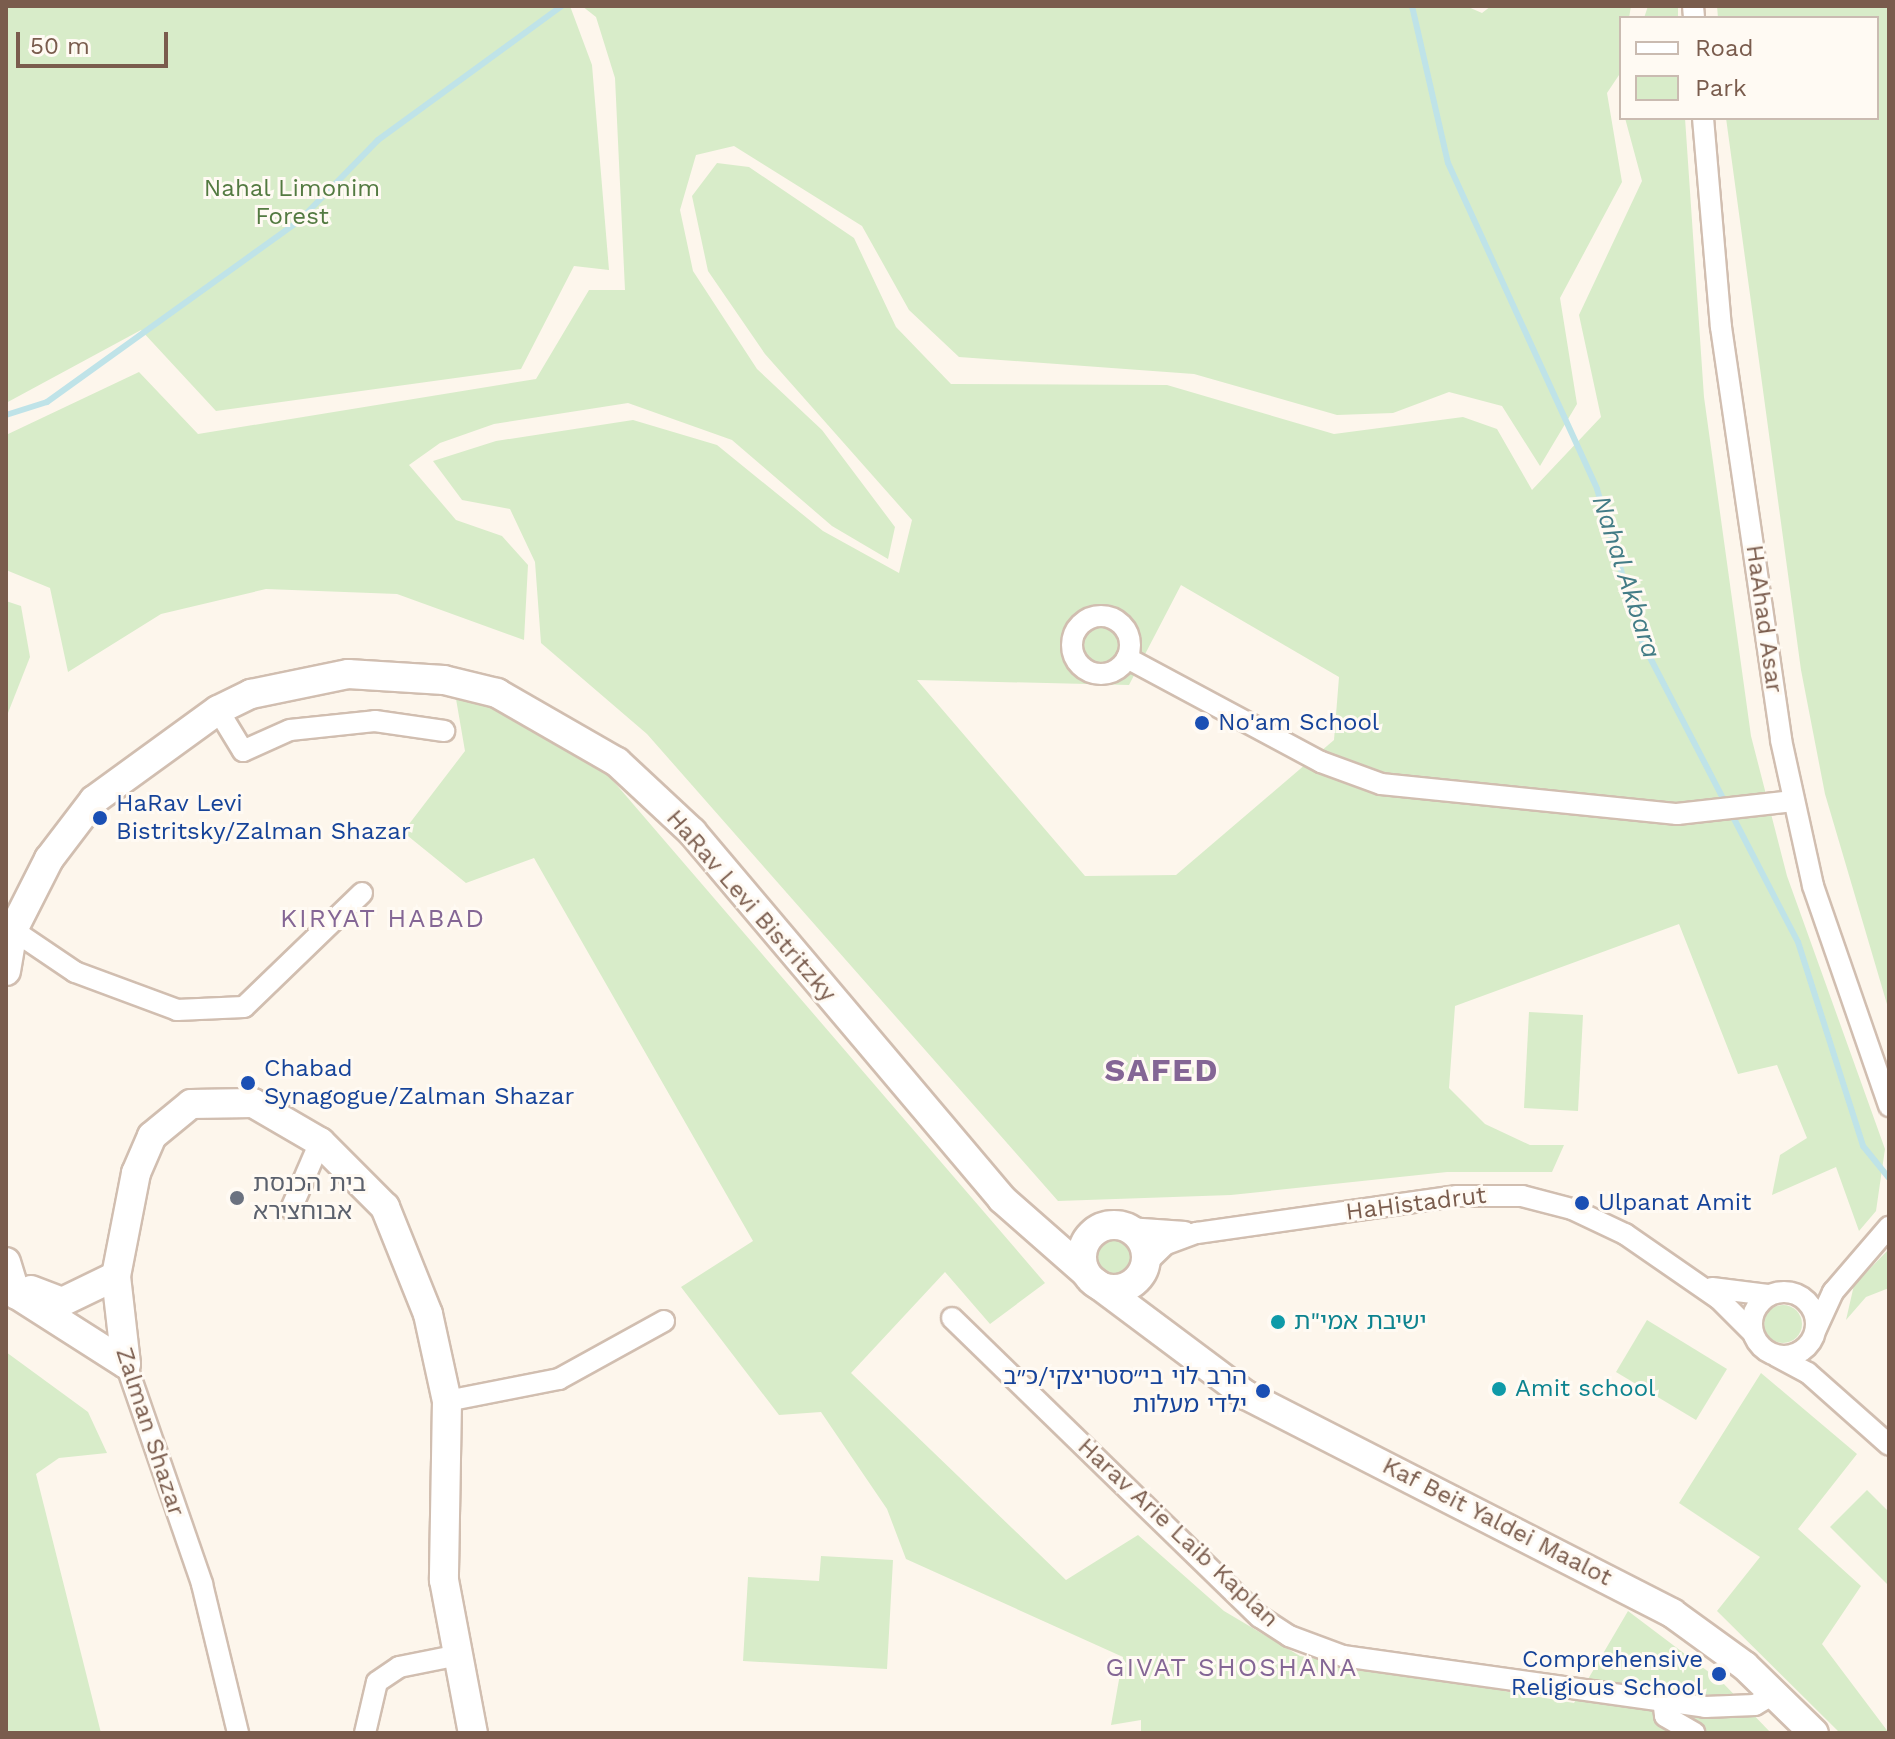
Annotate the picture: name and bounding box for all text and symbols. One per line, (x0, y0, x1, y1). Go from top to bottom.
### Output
scale bar (20, 16, 172, 66)
legend (1619, 16, 1879, 120)
text: 50 m (30, 32, 90, 60)
text: Road (1695, 34, 1754, 62)
text: Park (1695, 74, 1747, 102)
park label: Nahal Limonim Forest (203, 175, 381, 231)
water label: Nahal Akbara (1585, 491, 1667, 663)
street label: HaAhad Asar (1739, 543, 1789, 695)
place label: No'am School (1218, 709, 1379, 737)
marker: No'am School (1193, 714, 1211, 732)
place label: HaRav Levi Bistritsky/Zalman Shazar (116, 790, 411, 846)
street label: HaRav Levi Bistritzky (660, 804, 842, 1008)
marker: HaRav Levi Bistritsky/Zalman Shazar (91, 809, 109, 827)
district label: KIRYAT HABAD (280, 903, 486, 935)
district label: SAFED (1105, 1051, 1219, 1089)
place label: Chabad Synagogue/Zalman Shazar (264, 1055, 574, 1111)
marker: Chabad Synagogue/Zalman Shazar (239, 1074, 257, 1092)
place label: בית הכנסת אבוחצירא (253, 1170, 366, 1226)
street label: HaHistadrut (1344, 1181, 1488, 1227)
marker: בית הכנסת אבוחצירא (228, 1189, 246, 1207)
place label: Ulpanat Amit (1598, 1189, 1752, 1217)
marker: Ulpanat Amit (1573, 1194, 1591, 1212)
place label: ישיבת אמי"ת (1294, 1308, 1427, 1336)
marker: ישיבת אמי"ת (1269, 1313, 1287, 1331)
street label: Zalman Shazar (109, 1344, 191, 1520)
place label: הרב לוי בי״סטריצקי/כ״ב ילדי מעלות (1003, 1363, 1247, 1419)
place label: Amit school (1515, 1375, 1655, 1403)
marker: Amit school (1490, 1380, 1508, 1398)
marker: הרב לוי בי״סטריצקי/כ״ב ילדי מעלות (1254, 1382, 1272, 1400)
street label: Harav Arie Laib Kaplan (1071, 1432, 1285, 1634)
street label: Kaf Beit Yaldei Maalot (1377, 1451, 1617, 1593)
place label: Comprehensive Religious School (1511, 1646, 1703, 1702)
district label: GIVAT SHOSHANA (1105, 1652, 1359, 1684)
marker: Comprehensive Religious School (1710, 1665, 1728, 1683)

